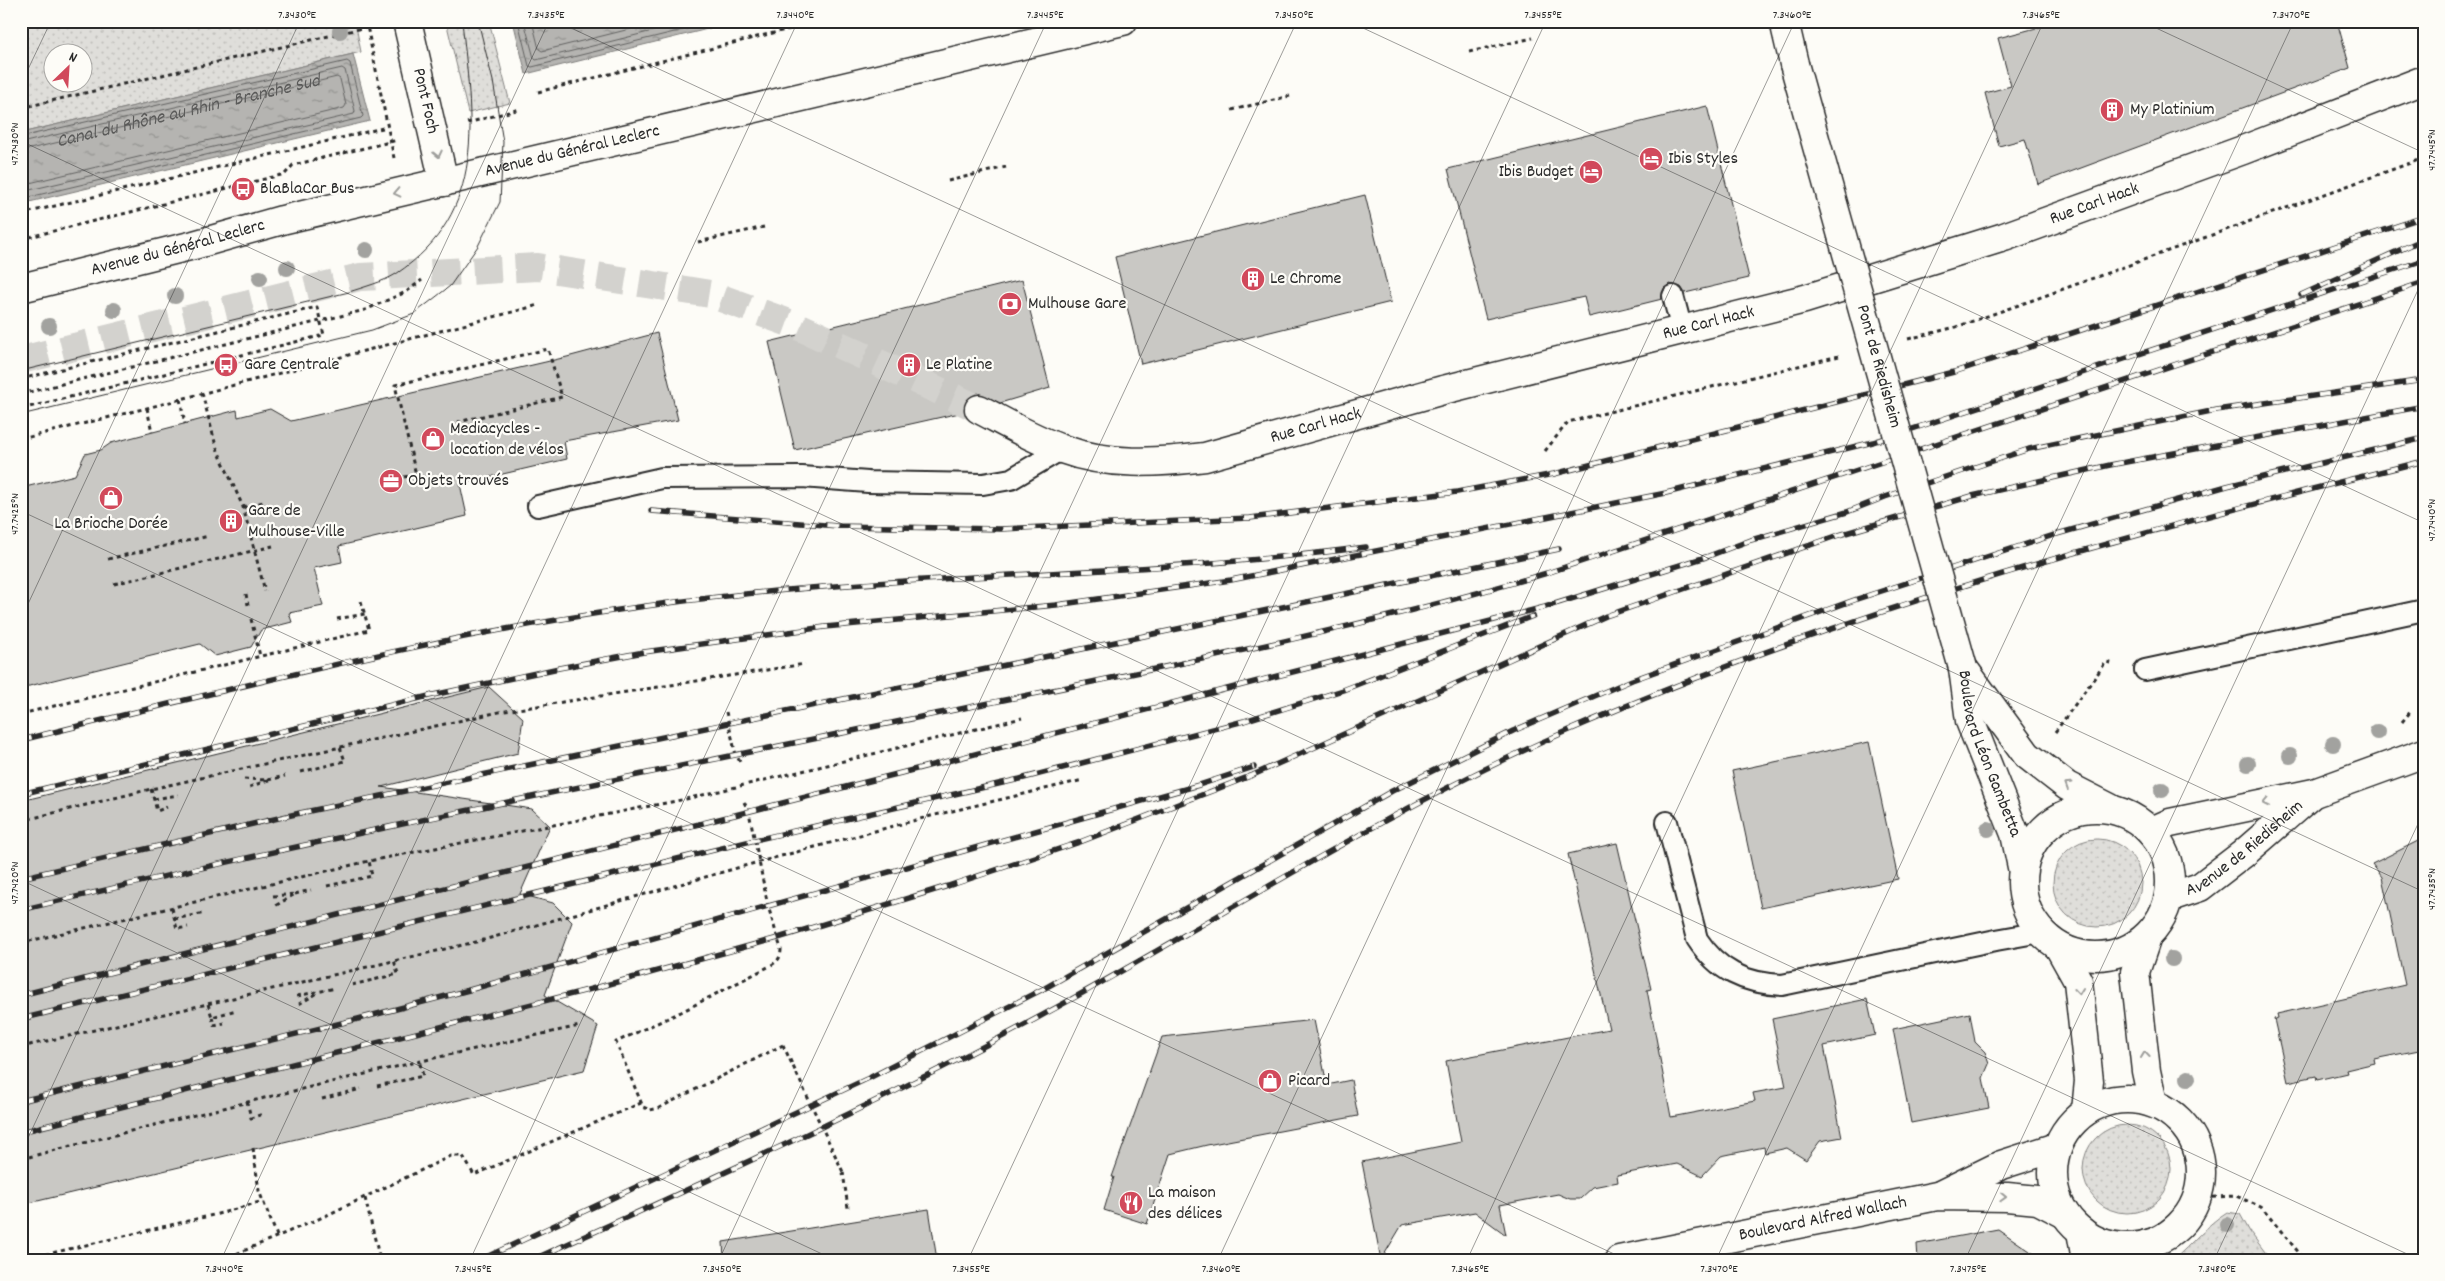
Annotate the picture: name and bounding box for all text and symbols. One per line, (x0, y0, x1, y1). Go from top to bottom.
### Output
text: 7.3430°E (278, 7, 317, 24)
text: 7.3435°E (527, 7, 565, 24)
text: 7.3440°E (776, 7, 814, 24)
text: 7.3445°E (1027, 7, 1064, 24)
text: 7.3450°E (1275, 7, 1314, 24)
text: 7.3455°E (1524, 7, 1562, 24)
text: 7.3460°E (1773, 7, 1812, 24)
text: 7.3465°E (2022, 7, 2060, 24)
text: 7.3470°E (2272, 7, 2310, 24)
north arrow (42, 42, 92, 92)
text: N (65, 48, 80, 69)
street label: Pont Foch (406, 66, 445, 136)
water label: Canal du Rhône au Rhin - Branche Sud (54, 67, 325, 156)
building icon: My Platinium (2099, 97, 2125, 123)
place label: My Platinium (2130, 98, 2215, 123)
street label: Avenue du Général Leclerc (482, 119, 662, 184)
text: 47.7430°N (7, 123, 24, 165)
text: 47.7445°N (2424, 129, 2441, 171)
hotel icon: Ibis Styles (1638, 146, 1664, 172)
place label: Ibis Styles (1668, 147, 1738, 172)
one-way arrow (432, 149, 443, 158)
hotel icon: Ibis Budget (1578, 159, 1604, 185)
place label: Ibis Budget (1498, 160, 1574, 185)
bus stop icon: BlaBlaCar Bus (230, 176, 256, 202)
street label: Rue Carl Hack (2046, 176, 2143, 232)
place label: BlaBlaCar Bus (260, 177, 355, 202)
one-way arrow (392, 187, 401, 198)
street label: Avenue du Général Leclerc (88, 213, 268, 283)
building icon: Le Chrome (1240, 266, 1266, 292)
place label: Le Chrome (1270, 267, 1342, 292)
bank icon: Mulhouse Gare (997, 291, 1023, 317)
place label: Mulhouse Gare (1028, 292, 1126, 317)
street label: Rue Carl Hack (1660, 300, 1757, 347)
street label: Pont de Riedisheim (1849, 302, 1908, 431)
bus stop icon: Gare Centrale (213, 352, 239, 378)
building icon: Le Platine (896, 352, 922, 378)
place label: Gare Centrale (244, 353, 339, 378)
place label: Le Platine (926, 353, 993, 378)
street label: Rue Carl Hack (1268, 401, 1364, 450)
place label: Mediacycles - location de vélos (450, 417, 564, 463)
shop icon: Mediacycles - location de vélos (420, 426, 446, 452)
office icon: Objets trouvés (378, 468, 404, 494)
place label: Objets trouvés (408, 469, 509, 494)
shop icon: La Brioche Dorée (98, 485, 124, 511)
text: 47.7425°N (7, 493, 24, 535)
place label: Gare de Mulhouse-Ville (248, 499, 345, 545)
text: 47.7440°N (2424, 499, 2441, 541)
building icon: Gare de Mulhouse-Ville (218, 508, 244, 534)
place label: La Brioche Dorée (54, 512, 168, 537)
street label: Boulevard Léon Gambetta (1951, 669, 2028, 841)
one-way arrow (2064, 782, 2073, 792)
street label: Avenue de Riedisheim (2183, 794, 2309, 903)
one-way arrow (2261, 797, 2270, 808)
text: 47.7420°N (7, 862, 24, 904)
text: 47.7435°N (2424, 868, 2441, 910)
one-way arrow (2073, 987, 2084, 995)
one-way arrow (2140, 1050, 2151, 1058)
shop icon: Picard (1257, 1068, 1283, 1094)
place label: Picard (1288, 1069, 1330, 1094)
place label: La maison des délices (1148, 1181, 1223, 1227)
restaurant icon: La maison des délices (1118, 1190, 1144, 1216)
street label: Boulevard Alfred Wallach (1737, 1190, 1909, 1248)
one-way arrow (1999, 1191, 2007, 1202)
text: 7.3440°E (205, 1261, 243, 1278)
text: 7.3445°E (455, 1261, 492, 1278)
text: 7.3450°E (703, 1261, 742, 1278)
text: 7.3455°E (952, 1261, 990, 1278)
text: 7.3460°E (1202, 1261, 1241, 1278)
text: 7.3465°E (1451, 1261, 1489, 1278)
text: 7.3470°E (1700, 1261, 1738, 1278)
text: 7.3475°E (1950, 1261, 1987, 1278)
text: 7.3480°E (2198, 1261, 2236, 1278)

